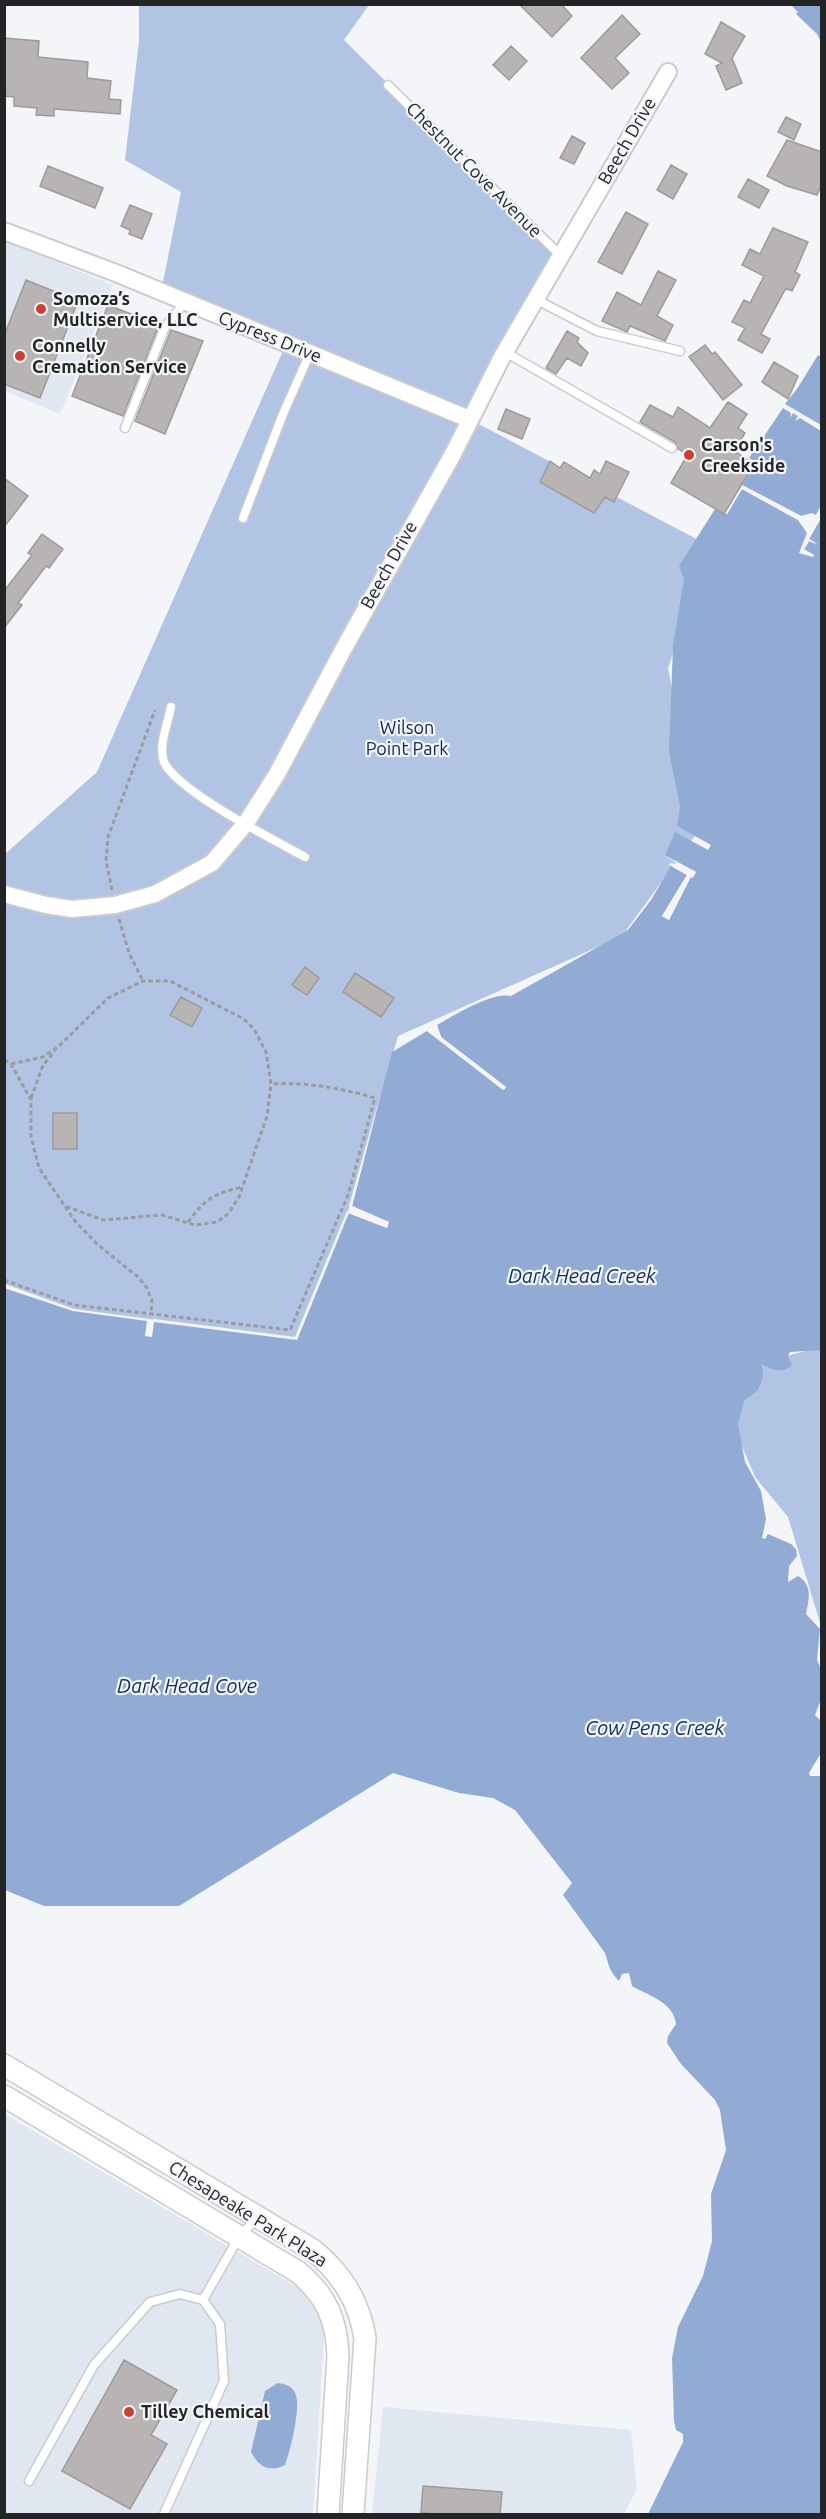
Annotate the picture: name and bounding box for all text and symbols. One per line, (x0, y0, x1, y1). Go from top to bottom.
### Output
street label: Beech Drive (593, 94, 659, 187)
street label: Chestnut Cove Avenue (403, 98, 546, 241)
place label: Somoza’s Multiservice, LLC (53, 288, 198, 329)
marker: Somoza’s Multiservice, LLC (34, 302, 48, 316)
street label: Cypress Drive (216, 306, 325, 366)
place label: Connelly Cremation Service (32, 335, 187, 376)
marker: Connelly Cremation Service (13, 349, 27, 363)
place label: Carson's Creekside (701, 434, 785, 475)
marker: Carson's Creekside (682, 448, 696, 462)
street label: Beech Drive (356, 517, 420, 612)
park label: Wilson Point Park (366, 717, 448, 758)
water label: Dark Head Creek (508, 1264, 657, 1287)
water label: Dark Head Cove (117, 1674, 257, 1697)
water label: Cow Pens Creek (585, 1716, 725, 1739)
street label: Chesapeake Park Plaza (166, 2156, 331, 2270)
place label: Tilley Chemical (141, 2401, 270, 2421)
marker: Tilley Chemical (122, 2405, 136, 2419)

